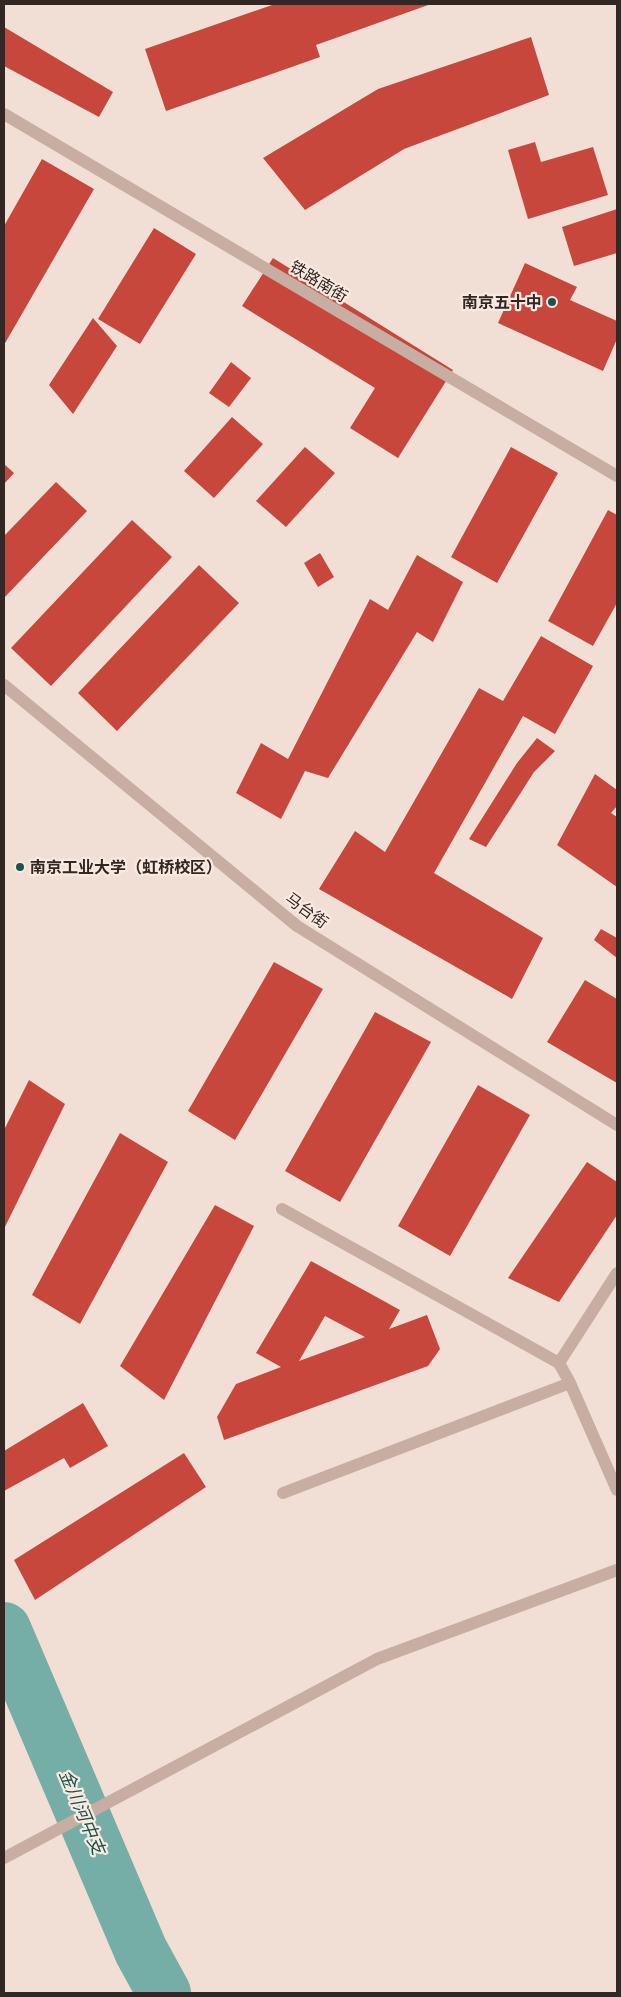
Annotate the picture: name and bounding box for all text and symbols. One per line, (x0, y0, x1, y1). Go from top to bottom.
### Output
street label: 铁路南街 (286, 257, 351, 307)
place label: 南京五十中 (462, 293, 542, 313)
marker: 南京五十中 (546, 296, 558, 308)
place label: 南京工业大学（虹桥校区） (30, 858, 222, 878)
marker: 南京工业大学（虹桥校区） (14, 861, 26, 873)
street label: 马台街 (281, 889, 332, 933)
water label: 金川河中支 (54, 1766, 110, 1860)

